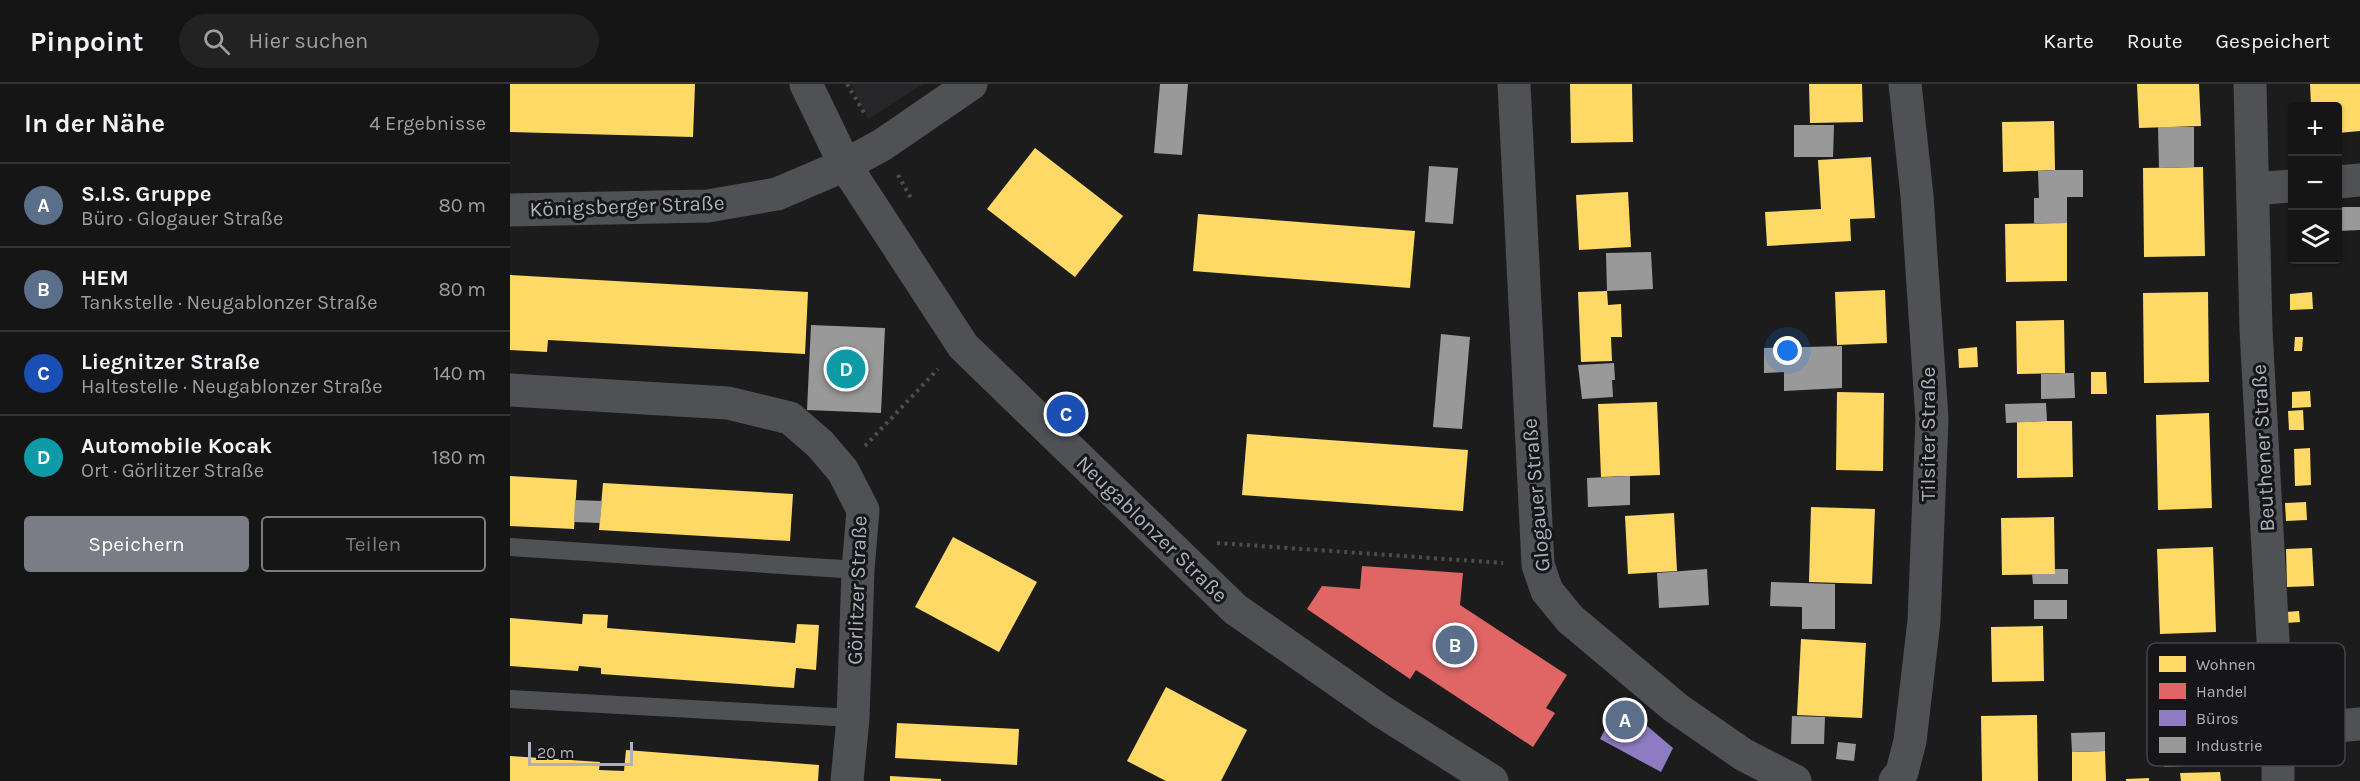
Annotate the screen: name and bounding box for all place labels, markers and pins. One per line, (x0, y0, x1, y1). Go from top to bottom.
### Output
pin: D (826, 346, 866, 392)
pin: C (1046, 392, 1086, 436)
pin: B (1436, 622, 1474, 668)
pin: A (1606, 698, 1644, 742)

